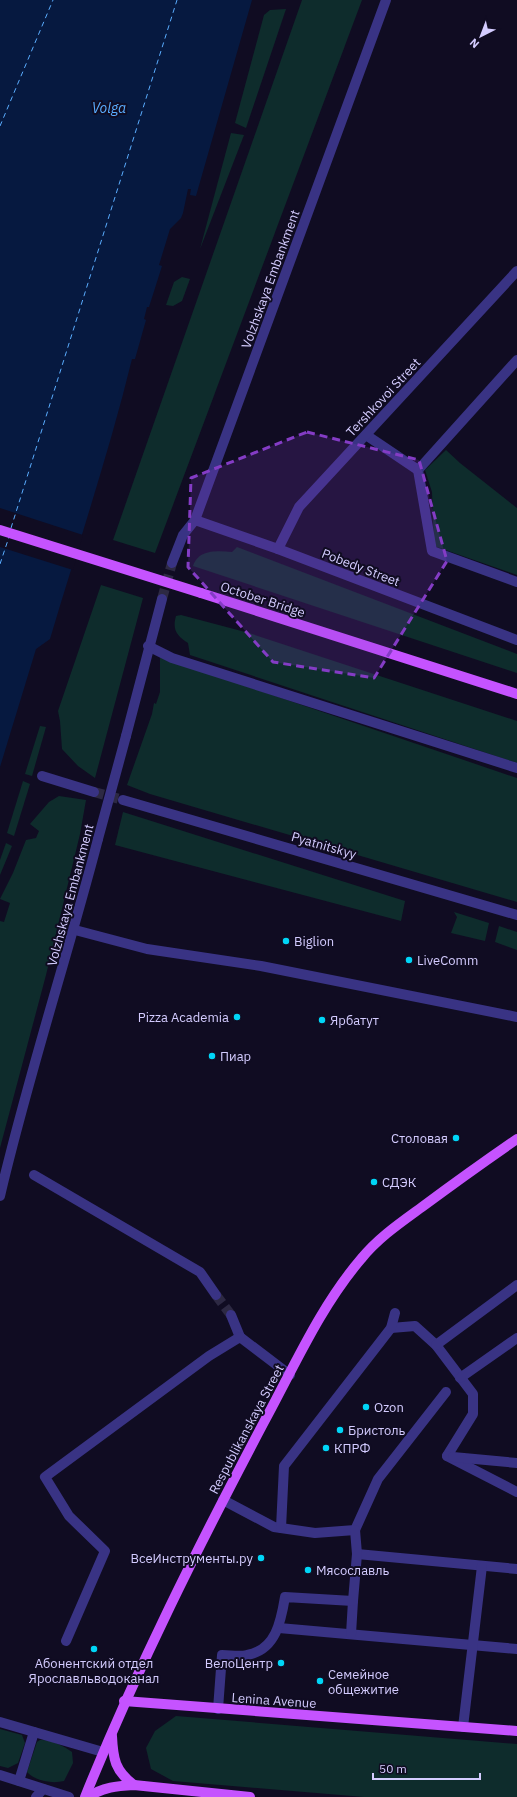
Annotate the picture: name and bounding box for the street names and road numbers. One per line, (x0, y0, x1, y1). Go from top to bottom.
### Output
street label: Volzhskaya Embankment (237, 208, 303, 351)
street label: Tershkovoi Street (343, 354, 424, 440)
street label: Pobedy Street (319, 545, 402, 590)
street label: October Bridge (218, 578, 307, 621)
street label: Volzhskaya Embankment (43, 822, 98, 968)
street label: Pyatnitskyy (289, 828, 359, 863)
street label: Respublikanskaya Street (205, 1362, 288, 1497)
street label: Lenina Avenue (231, 1689, 317, 1712)

